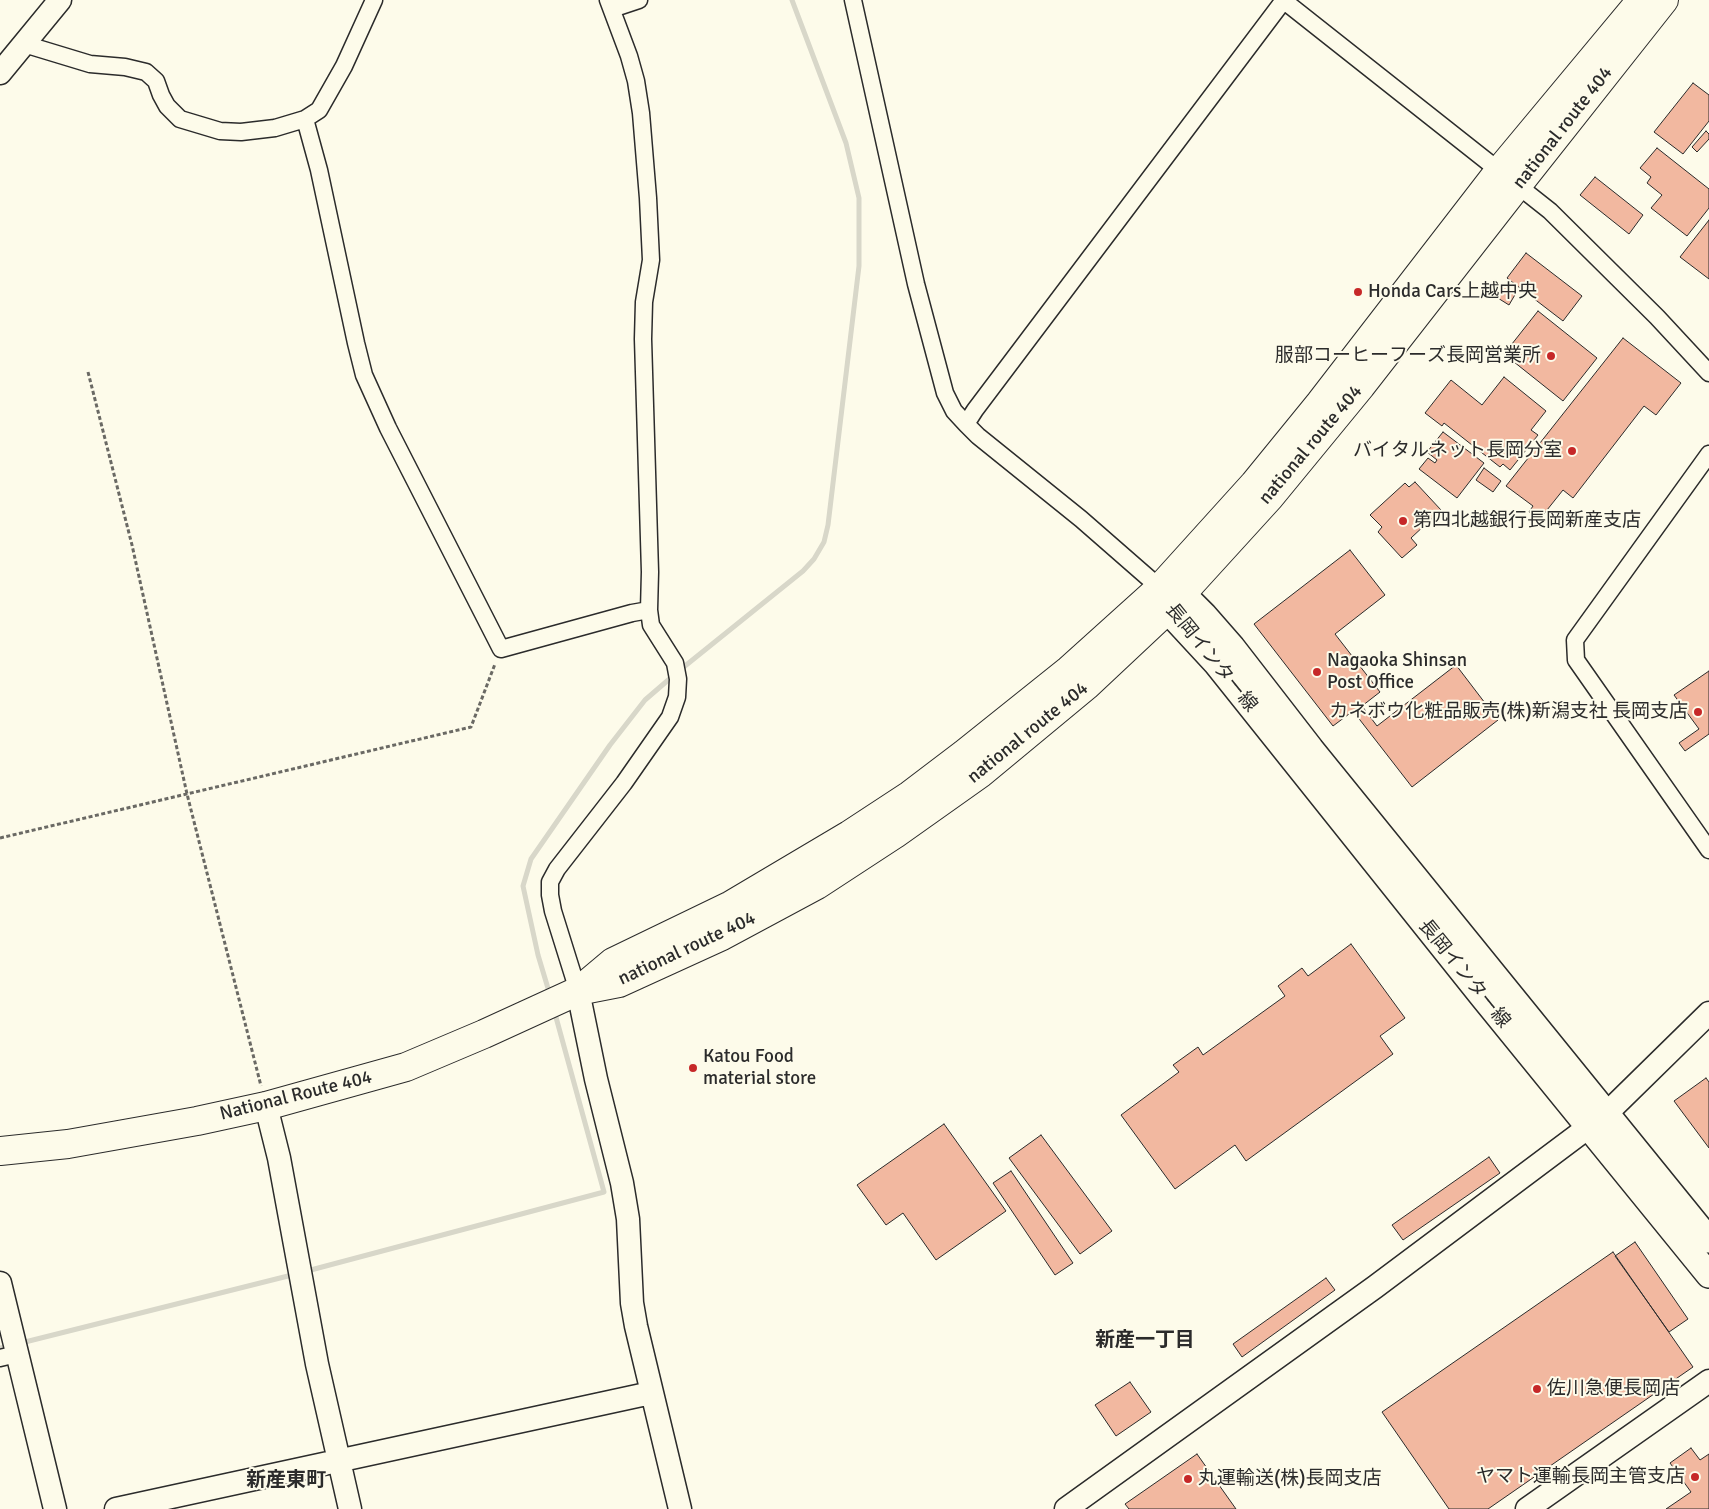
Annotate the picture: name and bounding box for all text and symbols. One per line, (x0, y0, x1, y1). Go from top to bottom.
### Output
street label: national route 404 (1508, 62, 1618, 194)
place label: Honda Cars上越中央 (1368, 281, 1537, 303)
marker: Honda Cars上越中央 (1352, 286, 1364, 298)
place label: 服部コーヒーフーズ長岡営業所 (1275, 345, 1541, 367)
marker: 服部コーヒーフーズ長岡営業所 (1545, 350, 1557, 362)
street label: national route 404 (1254, 381, 1368, 509)
place label: バイタルネット長岡分室 (1353, 440, 1562, 462)
marker: バイタルネット長岡分室 (1566, 445, 1578, 457)
place label: 第四北越銀行長岡新産支店 (1413, 510, 1641, 532)
marker: 第四北越銀行長岡新産支店 (1397, 515, 1409, 527)
street label: 長岡インター線 (1160, 599, 1262, 717)
place label: Nagaoka Shinsan Post Office (1327, 650, 1467, 694)
marker: Nagaoka Shinsan Post Office (1311, 666, 1323, 678)
street label: national route 404 (963, 677, 1093, 789)
place label: カネボウ化粧品販売(株)新潟支社 長岡支店 (1329, 701, 1688, 723)
marker: カネボウ化粧品販売(株)新潟支社 長岡支店 (1692, 706, 1704, 718)
street label: national route 404 (615, 907, 759, 991)
street label: 長岡インター線 (1413, 915, 1515, 1033)
place label: Katou Food material store (703, 1046, 816, 1090)
marker: Katou Food material store (687, 1062, 699, 1074)
street label: National Route 404 (217, 1066, 375, 1126)
district label: 新産一丁目 (1095, 1329, 1195, 1353)
place label: 佐川急便長岡店 (1547, 1378, 1680, 1400)
marker: 佐川急便長岡店 (1531, 1383, 1543, 1395)
place label: ヤマト運輸長岡主管支店 (1476, 1466, 1685, 1488)
place label: 丸運輸送(株)長岡支店 (1198, 1468, 1382, 1490)
district label: 新産東町 (246, 1469, 326, 1493)
marker: ヤマト運輸長岡主管支店 (1689, 1471, 1701, 1483)
marker: 丸運輸送(株)長岡支店 (1182, 1473, 1194, 1485)

